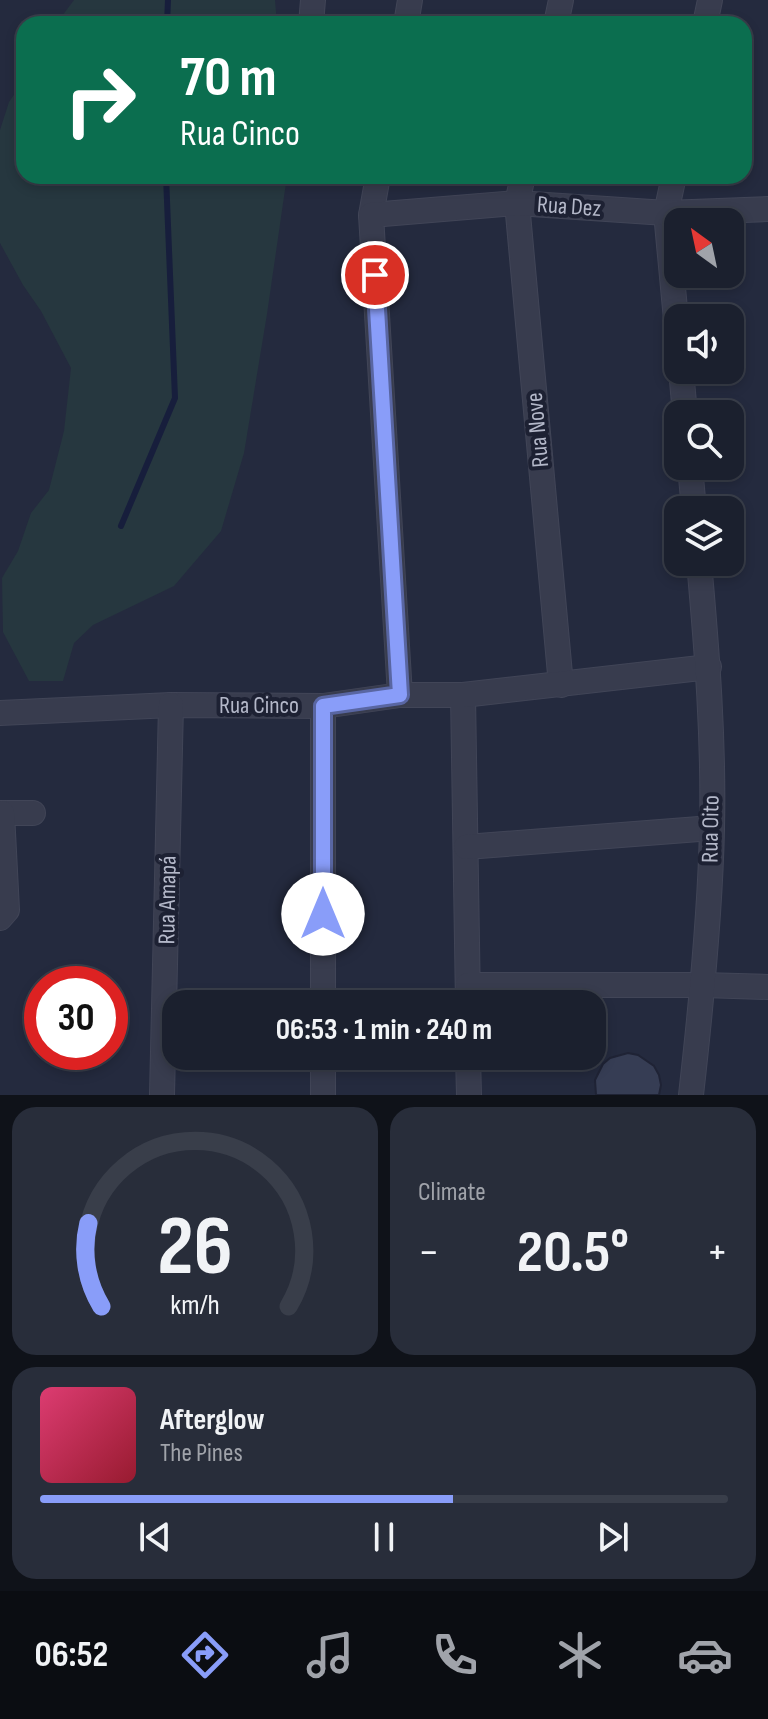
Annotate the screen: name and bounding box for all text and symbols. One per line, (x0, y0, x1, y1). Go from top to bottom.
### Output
text: 70 m (180, 45, 277, 112)
icon: right (48, 48, 152, 152)
text: Rua Cinco (180, 113, 300, 156)
street label: Rua Dez (536, 190, 602, 223)
north arrow (664, 208, 744, 288)
map controls (664, 208, 744, 576)
pin (341, 241, 409, 309)
icon: arrive (353, 253, 397, 297)
button: sound (664, 304, 744, 384)
street label: Rua Nove (520, 391, 555, 469)
button: search (664, 400, 744, 480)
button: layers (664, 496, 744, 576)
street label: Rua Cinco (219, 691, 299, 720)
street label: Rua Oito (695, 795, 726, 863)
street label: Rua Amapá (152, 855, 183, 945)
position arrow (281, 872, 365, 956)
speed limit sign: 30 (24, 966, 128, 1070)
text: 06:53 · 1 min · 240 m (276, 1012, 492, 1048)
text: Climate (418, 1177, 486, 1208)
text: 26 (157, 1198, 233, 1298)
text: 20.5° (517, 1217, 629, 1289)
text: − (418, 1226, 440, 1279)
text: + (706, 1226, 728, 1279)
text: km/h (170, 1288, 220, 1323)
text: Afterglow (160, 1402, 265, 1438)
text: The Pines (160, 1438, 243, 1469)
icon: previous (133, 1515, 177, 1559)
icon: pause (362, 1515, 406, 1559)
icon: next (591, 1515, 635, 1559)
icon: directions (177, 1627, 233, 1683)
icon: music (302, 1627, 358, 1683)
icon: phone (427, 1627, 483, 1683)
icon: climate (552, 1627, 608, 1683)
icon: car (677, 1627, 733, 1683)
text: 06:52 (35, 1634, 108, 1677)

